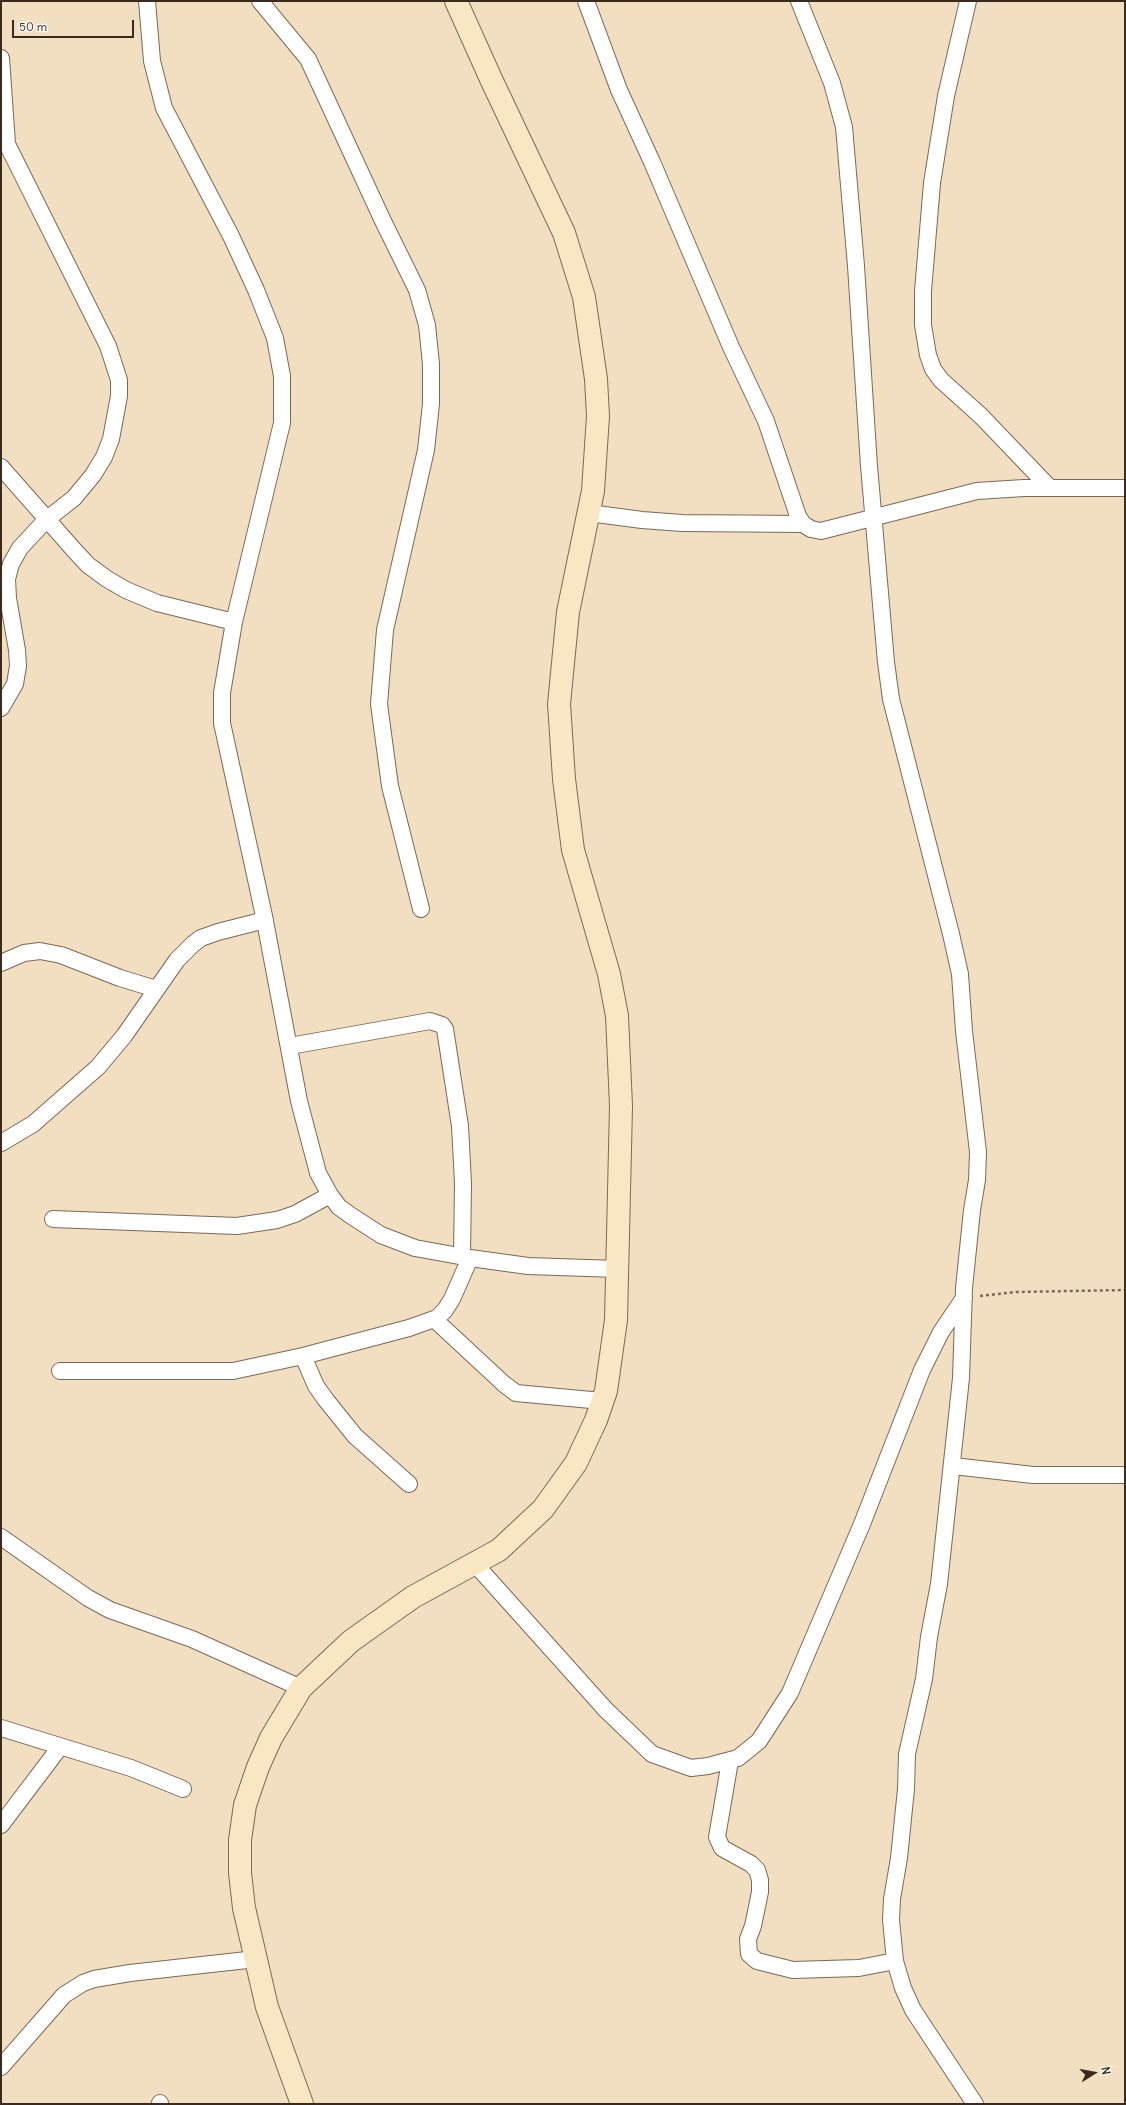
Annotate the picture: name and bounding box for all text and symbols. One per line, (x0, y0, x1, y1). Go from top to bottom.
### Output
scale bar (14, 12, 136, 38)
text: 50 m (19, 19, 47, 34)
north arrow (1074, 2053, 1114, 2093)
text: N (1098, 2066, 1113, 2076)

